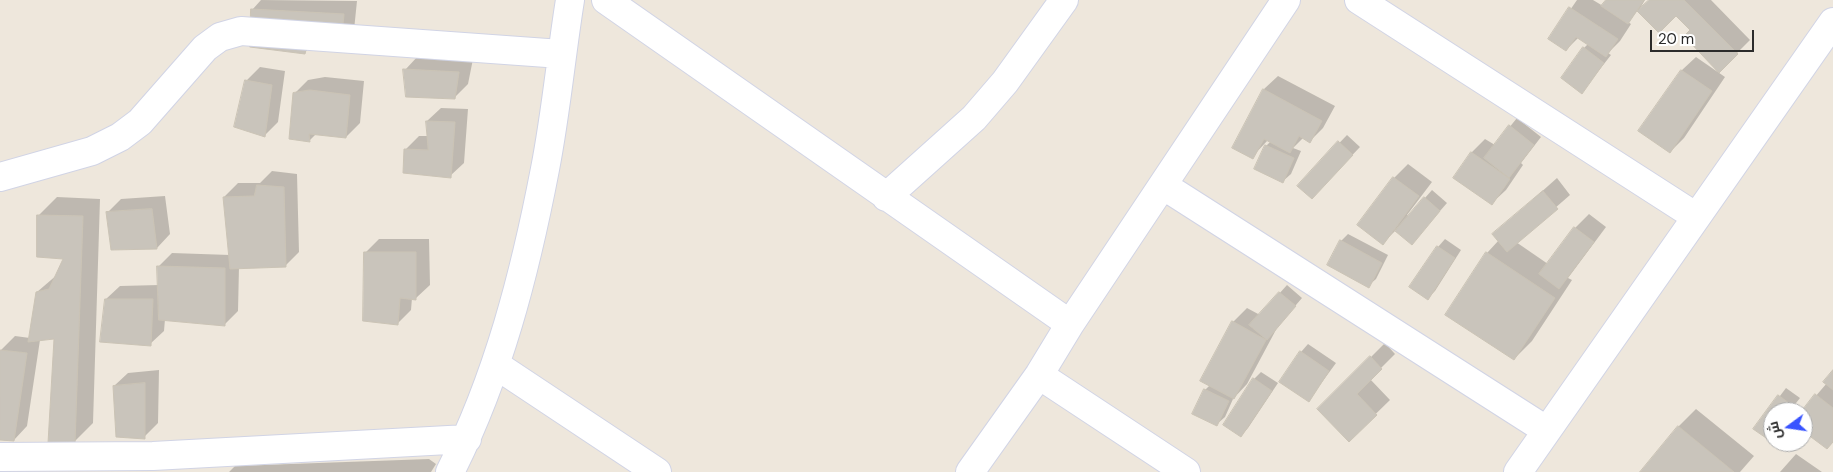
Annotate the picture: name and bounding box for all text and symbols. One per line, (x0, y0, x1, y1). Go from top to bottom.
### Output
scale bar (1653, 20, 1757, 52)
text: 20 m (1658, 29, 1694, 49)
north arrow (1763, 402, 1813, 452)
text: ش (1764, 419, 1785, 441)

